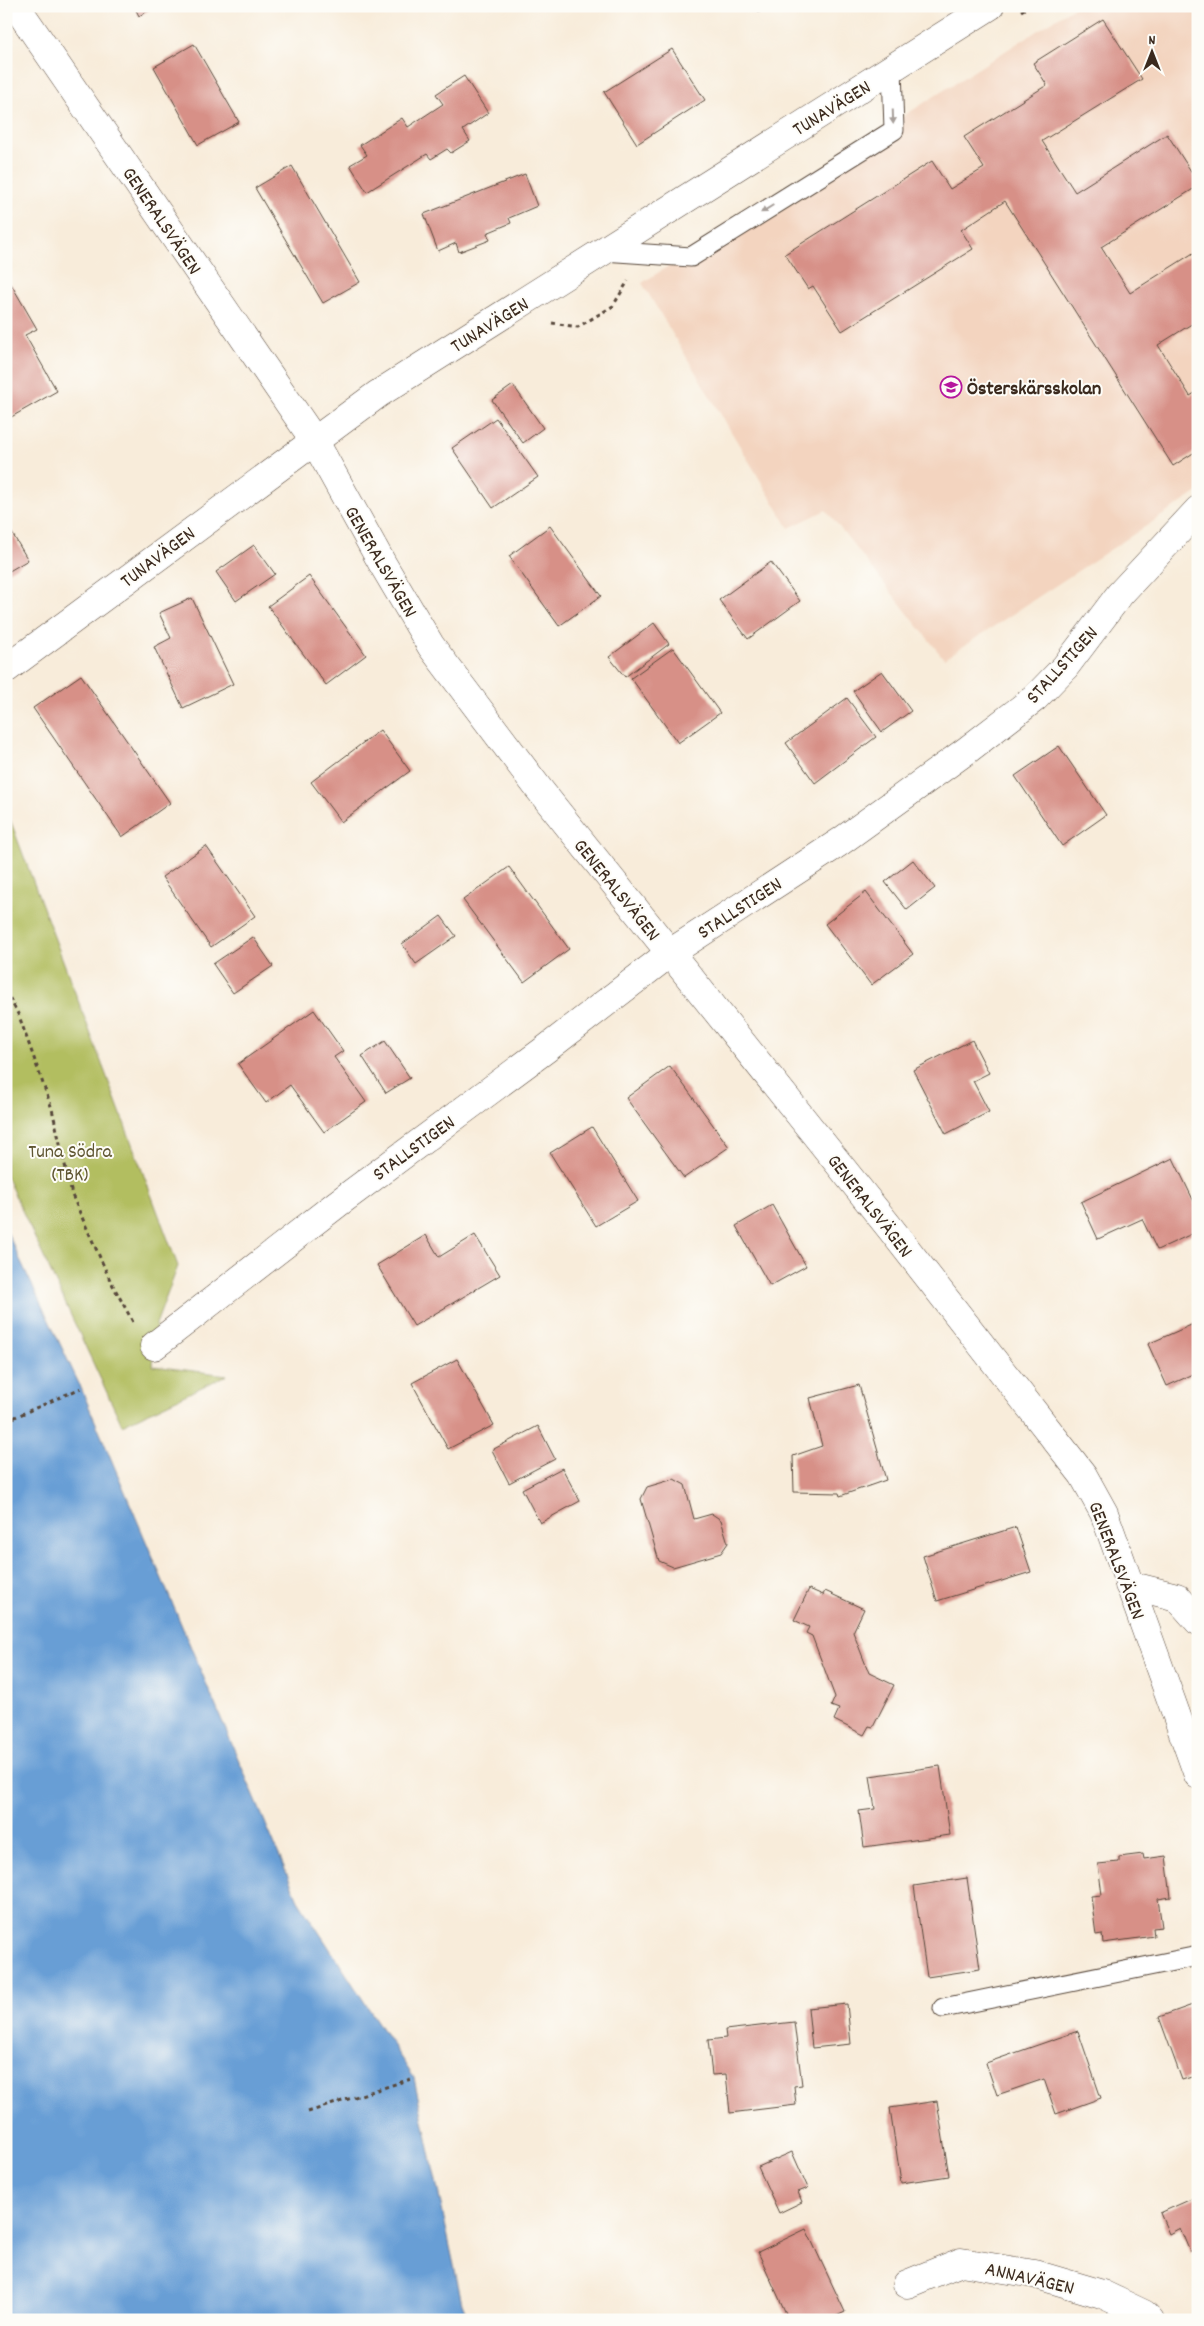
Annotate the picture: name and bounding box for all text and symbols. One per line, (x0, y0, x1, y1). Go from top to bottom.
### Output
north arrow (1126, 28, 1176, 78)
text: N (1149, 31, 1156, 51)
street label: TUNAVÄGEN (788, 74, 877, 145)
one-way arrow (890, 109, 898, 125)
street label: GENERALSVÄGEN (114, 162, 207, 281)
one-way arrow (760, 204, 773, 214)
street label: TUNAVÄGEN (446, 291, 535, 362)
school or university icon: Österskärsskolan (939, 375, 963, 399)
place label: Österskärsskolan (967, 376, 1101, 404)
street label: GENERALSVÄGEN (336, 501, 423, 624)
street label: TUNAVÄGEN (115, 521, 202, 596)
street label: STALLSTIGEN (1021, 621, 1106, 711)
street label: GENERALSVÄGEN (566, 834, 666, 948)
street label: STALLSTIGEN (693, 872, 789, 947)
street label: STALLSTIGEN (368, 1110, 462, 1189)
park label: Tuna Södra (TBK) (28, 1139, 112, 1190)
street label: GENERALSVÄGEN (819, 1149, 918, 1265)
street label: GENERALSVÄGEN (1080, 1498, 1151, 1624)
street label: ANNAVÄGEN (982, 2256, 1077, 2304)

